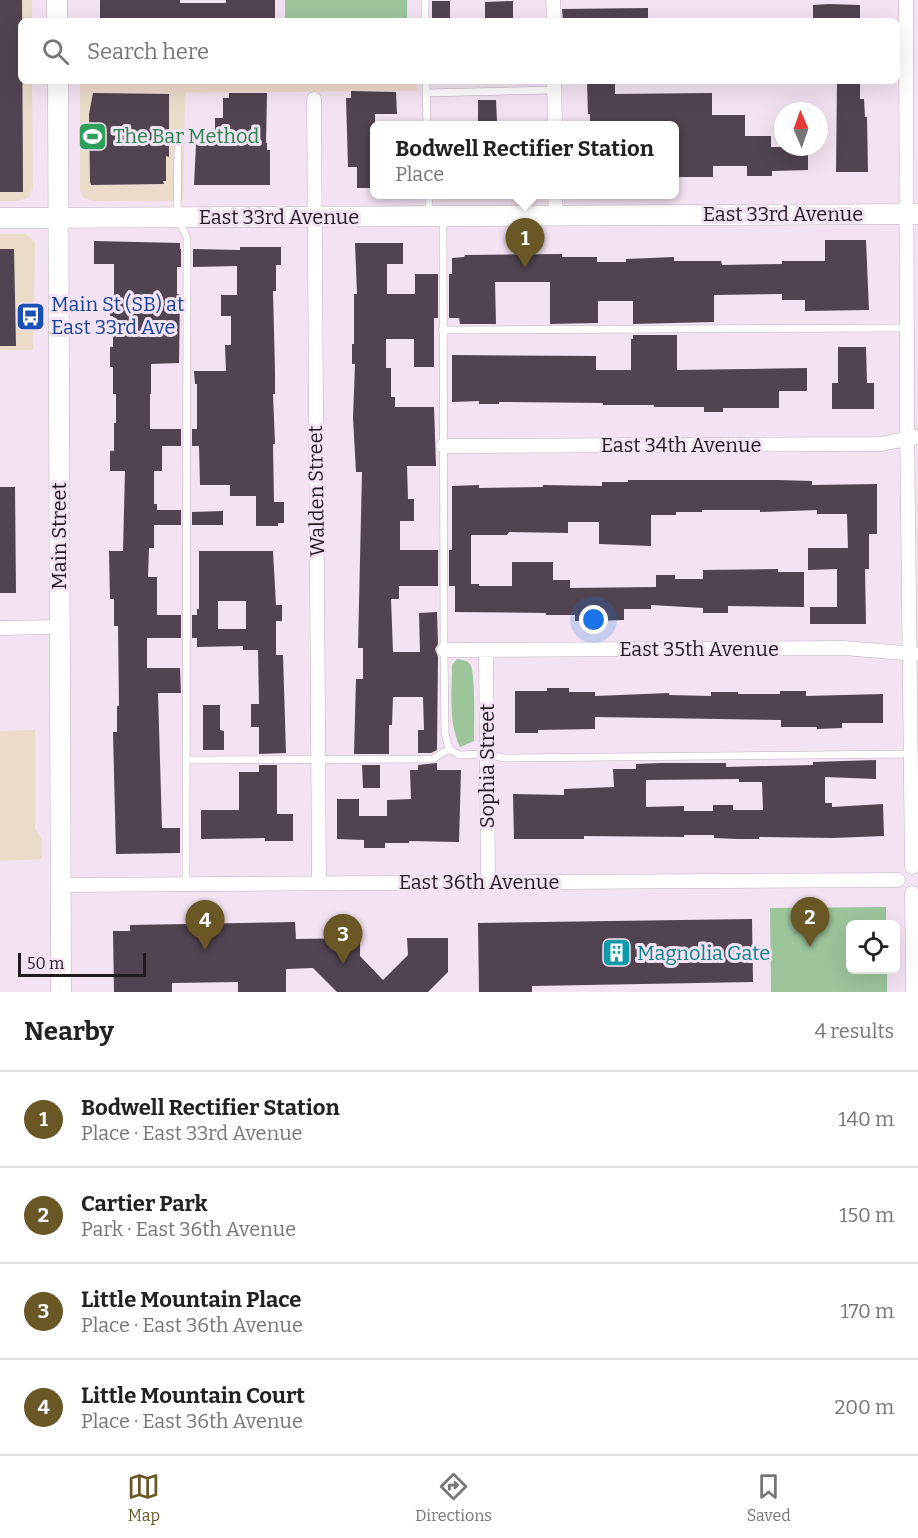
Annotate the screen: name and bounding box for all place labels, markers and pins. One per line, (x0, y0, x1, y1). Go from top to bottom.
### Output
sports icon: The Bar Method (76, 120, 108, 152)
place label: The Bar Method (113, 124, 259, 148)
pin: 1 (506, 218, 544, 268)
place label: Main St (SB) at East 33rd Ave (51, 292, 184, 339)
bus stop icon: Main St (SB) at East 33rd Ave (14, 300, 46, 332)
pin: 2 (790, 898, 830, 947)
pin: 4 (186, 900, 224, 950)
pin: 3 (324, 914, 362, 964)
building icon: Magnolia Gate (600, 937, 632, 969)
place label: Magnolia Gate (637, 941, 770, 965)

